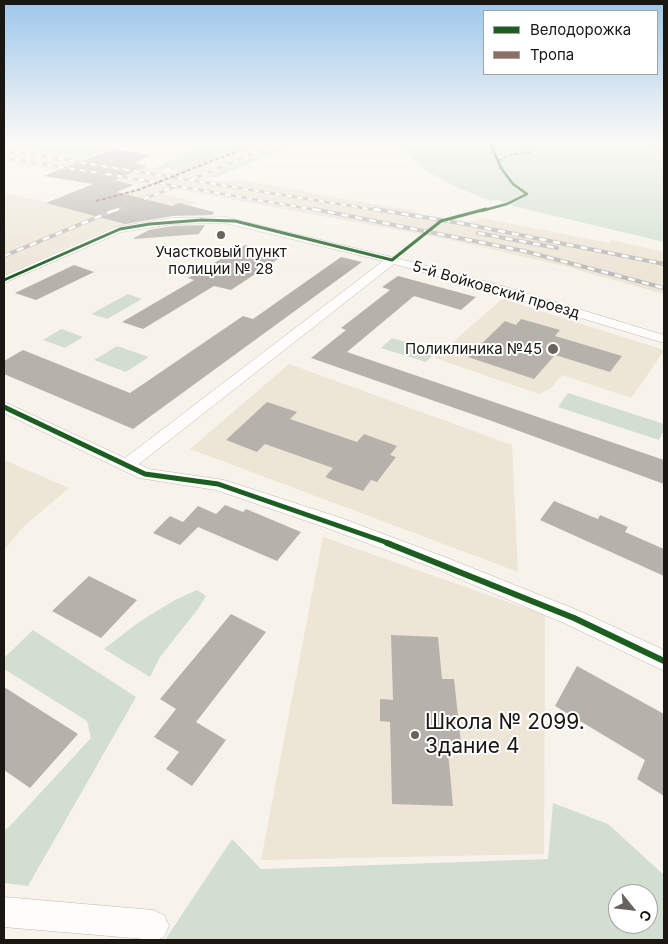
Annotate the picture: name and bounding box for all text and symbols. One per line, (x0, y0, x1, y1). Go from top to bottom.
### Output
legend (483, 10, 658, 75)
text: Велодорожка (530, 20, 631, 39)
text: Тропа (530, 45, 574, 64)
marker: Участковый пункт полиции № 28 (215, 229, 227, 241)
place label: Участковый пункт полиции № 28 (155, 243, 287, 278)
street label: 5-й Войковский проезд (410, 257, 582, 323)
place label: Поликлиника №45 (405, 340, 542, 358)
marker: Поликлиника №45 (546, 342, 560, 356)
place label: Школа № 2099. Здание 4 (425, 710, 585, 760)
marker: Школа № 2099. Здание 4 (409, 729, 421, 741)
north arrow (608, 884, 658, 934)
text: С (636, 907, 656, 925)

